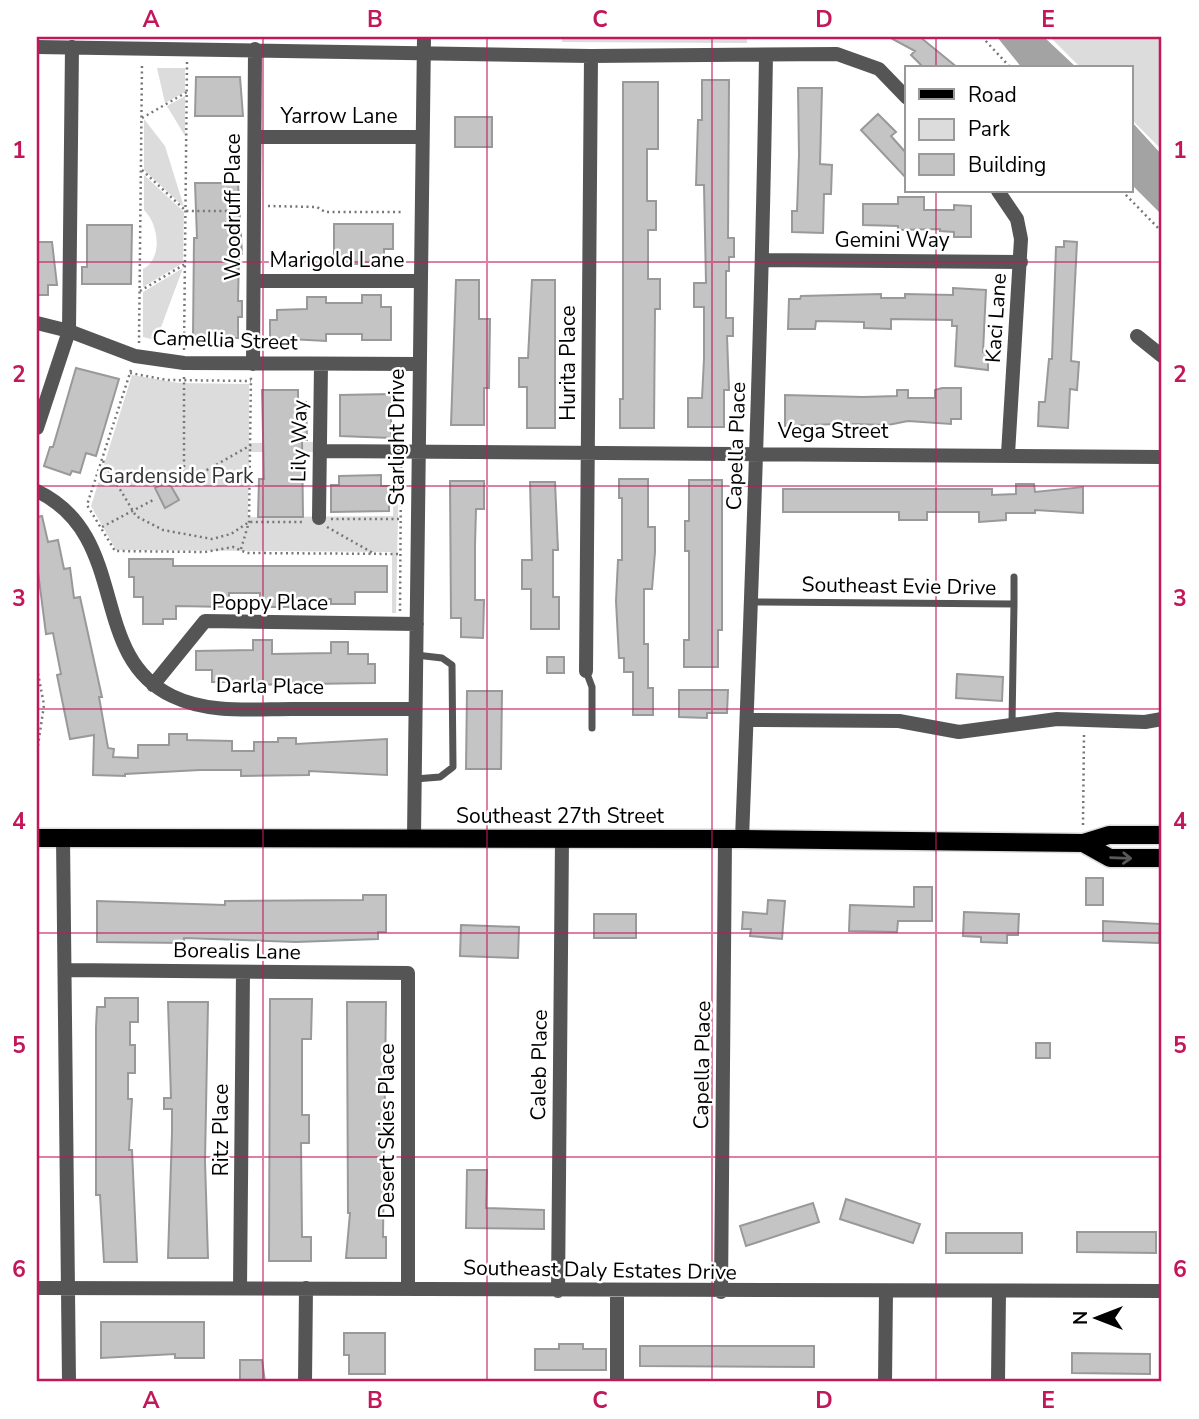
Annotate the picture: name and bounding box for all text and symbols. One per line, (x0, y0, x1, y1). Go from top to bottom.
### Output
text: A (142, 4, 160, 35)
text: B (367, 4, 383, 35)
text: C (592, 4, 608, 35)
text: D (815, 4, 833, 35)
text: E (1041, 4, 1055, 35)
legend (905, 66, 1132, 192)
text: Road (968, 81, 1017, 109)
street label: Yarrow Lane (279, 102, 398, 130)
text: Park (968, 115, 1010, 143)
street label: Woodruff Place (219, 133, 247, 281)
text: 1 (12, 135, 26, 166)
text: 1 (1173, 135, 1187, 166)
text: Building (968, 151, 1046, 179)
street label: Gemini Way (834, 226, 950, 254)
street label: Marigold Lane (270, 246, 404, 274)
street label: Kaci Lane (979, 272, 1013, 364)
street label: Hurita Place (554, 305, 582, 421)
street label: Camellia Street (152, 323, 299, 357)
text: 2 (12, 359, 26, 390)
text: 2 (1173, 359, 1187, 390)
street label: Starlight Drive (383, 369, 411, 505)
street label: Capella Place (720, 381, 752, 511)
street label: Lily Way (284, 399, 314, 482)
street label: Vega Street (777, 417, 889, 445)
park label: Gardenside Park (99, 462, 254, 490)
street label: Southeast Evie Drive (801, 570, 997, 602)
text: 3 (12, 583, 26, 614)
text: 3 (1173, 583, 1187, 614)
street label: Poppy Place (212, 589, 328, 617)
street label: Darla Place (216, 671, 324, 701)
street label: Southeast 27th Street (456, 802, 665, 830)
text: 4 (12, 806, 26, 837)
text: 4 (1173, 806, 1187, 837)
one-way arrow (1109, 851, 1132, 864)
street label: Borealis Lane (173, 936, 301, 966)
street label: Capella Place (687, 1000, 717, 1130)
street label: Caleb Place (524, 1009, 554, 1121)
text: 5 (12, 1030, 26, 1061)
text: 5 (1173, 1030, 1187, 1061)
street label: Desert Skies Place (373, 1043, 401, 1219)
street label: Ritz Place (207, 1084, 235, 1176)
text: 6 (12, 1254, 26, 1285)
street label: Southeast Daly Estates Drive (463, 1254, 737, 1286)
text: 6 (1173, 1254, 1187, 1285)
north arrow (1062, 1282, 1132, 1352)
text: N (1068, 1311, 1094, 1325)
text: A (142, 1385, 160, 1416)
text: B (367, 1385, 383, 1416)
text: C (592, 1385, 608, 1416)
text: D (815, 1385, 833, 1416)
text: E (1041, 1385, 1055, 1416)

